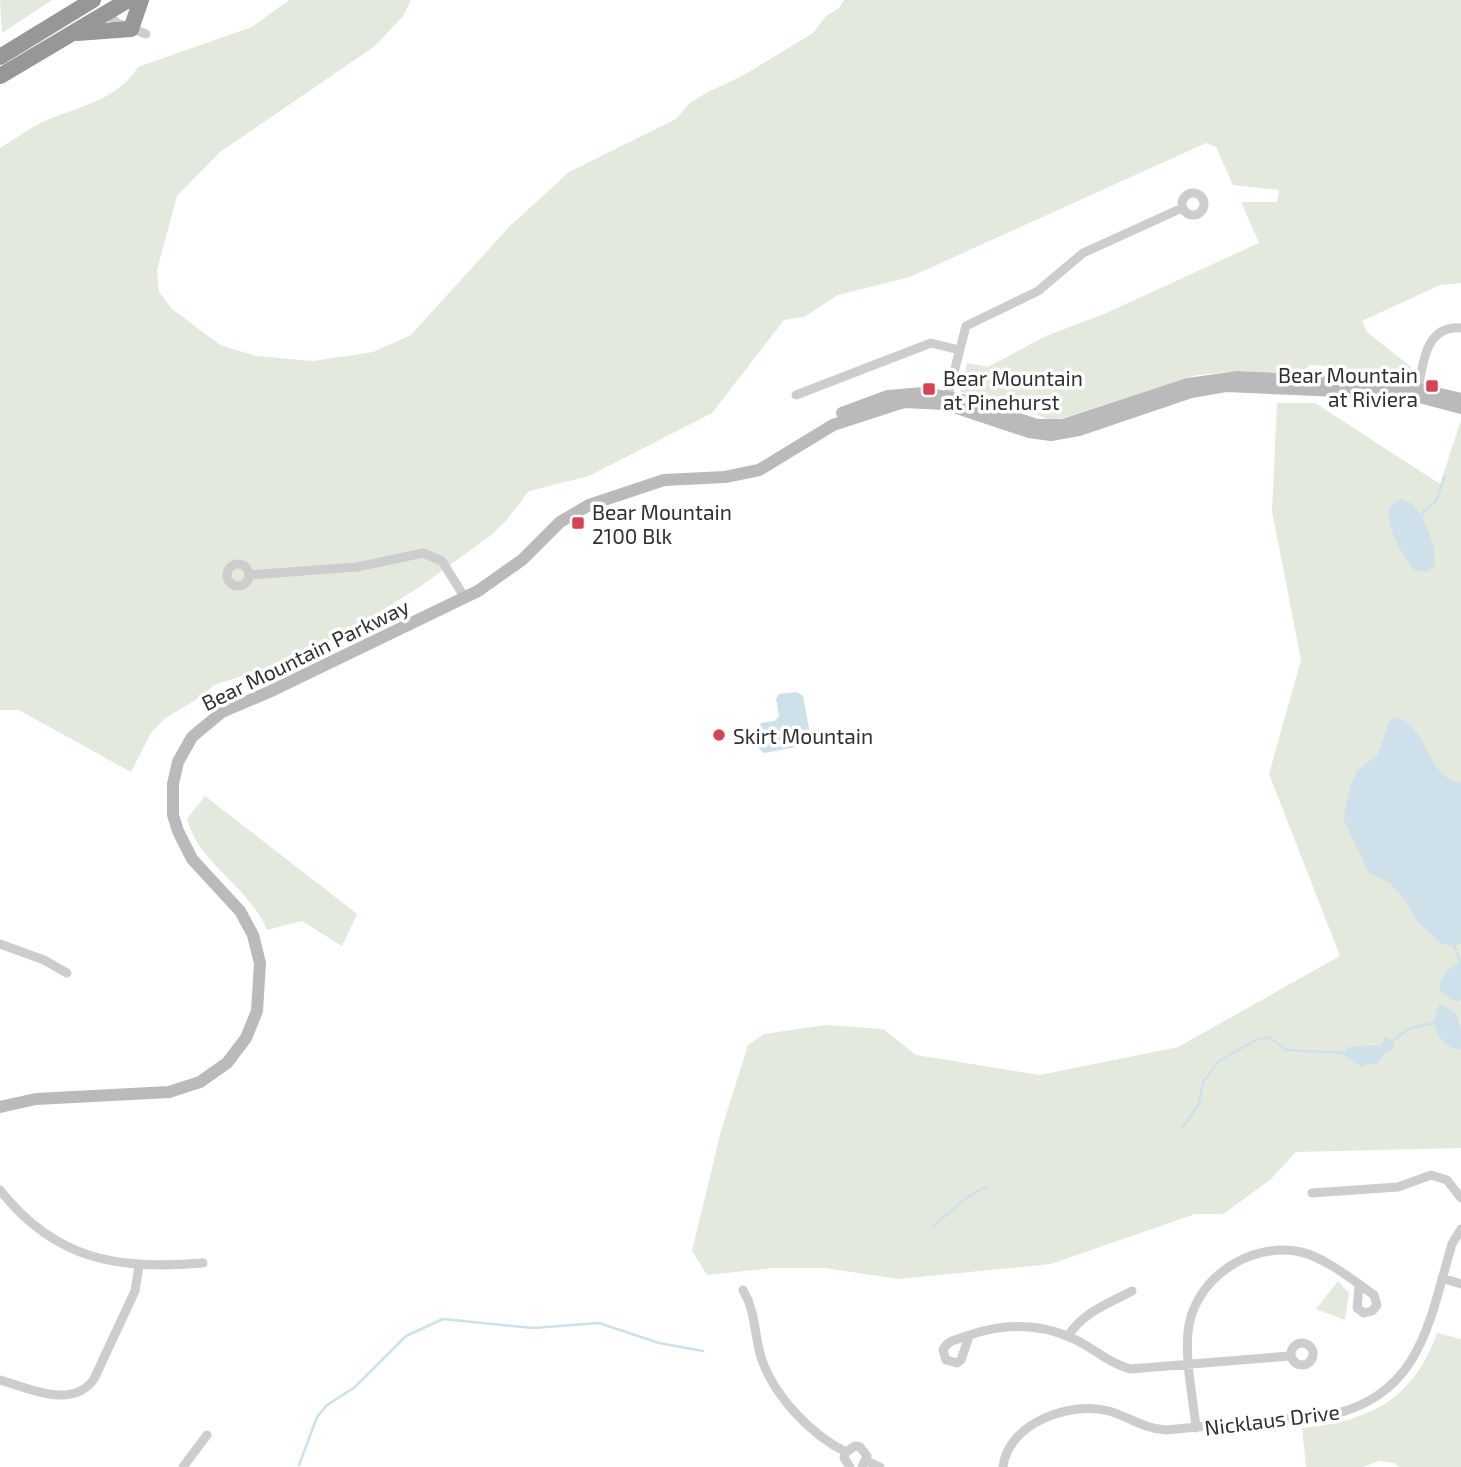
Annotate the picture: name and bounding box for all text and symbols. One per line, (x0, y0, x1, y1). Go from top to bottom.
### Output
place label: Bear Mountain at Riviera (1278, 362, 1418, 411)
place label: Bear Mountain at Pinehurst (943, 365, 1083, 414)
marker: Bear Mountain at Riviera (1424, 378, 1440, 394)
marker: Bear Mountain at Pinehurst (921, 381, 937, 397)
place label: Bear Mountain 2100 Blk (592, 499, 732, 548)
marker: Bear Mountain 2100 Blk (570, 515, 586, 531)
street label: Bear Mountain Parkway (197, 593, 413, 715)
place label: Skirt Mountain (733, 723, 873, 748)
marker: Skirt Mountain (711, 727, 727, 743)
street label: Nicklaus Drive (1203, 1398, 1341, 1440)

